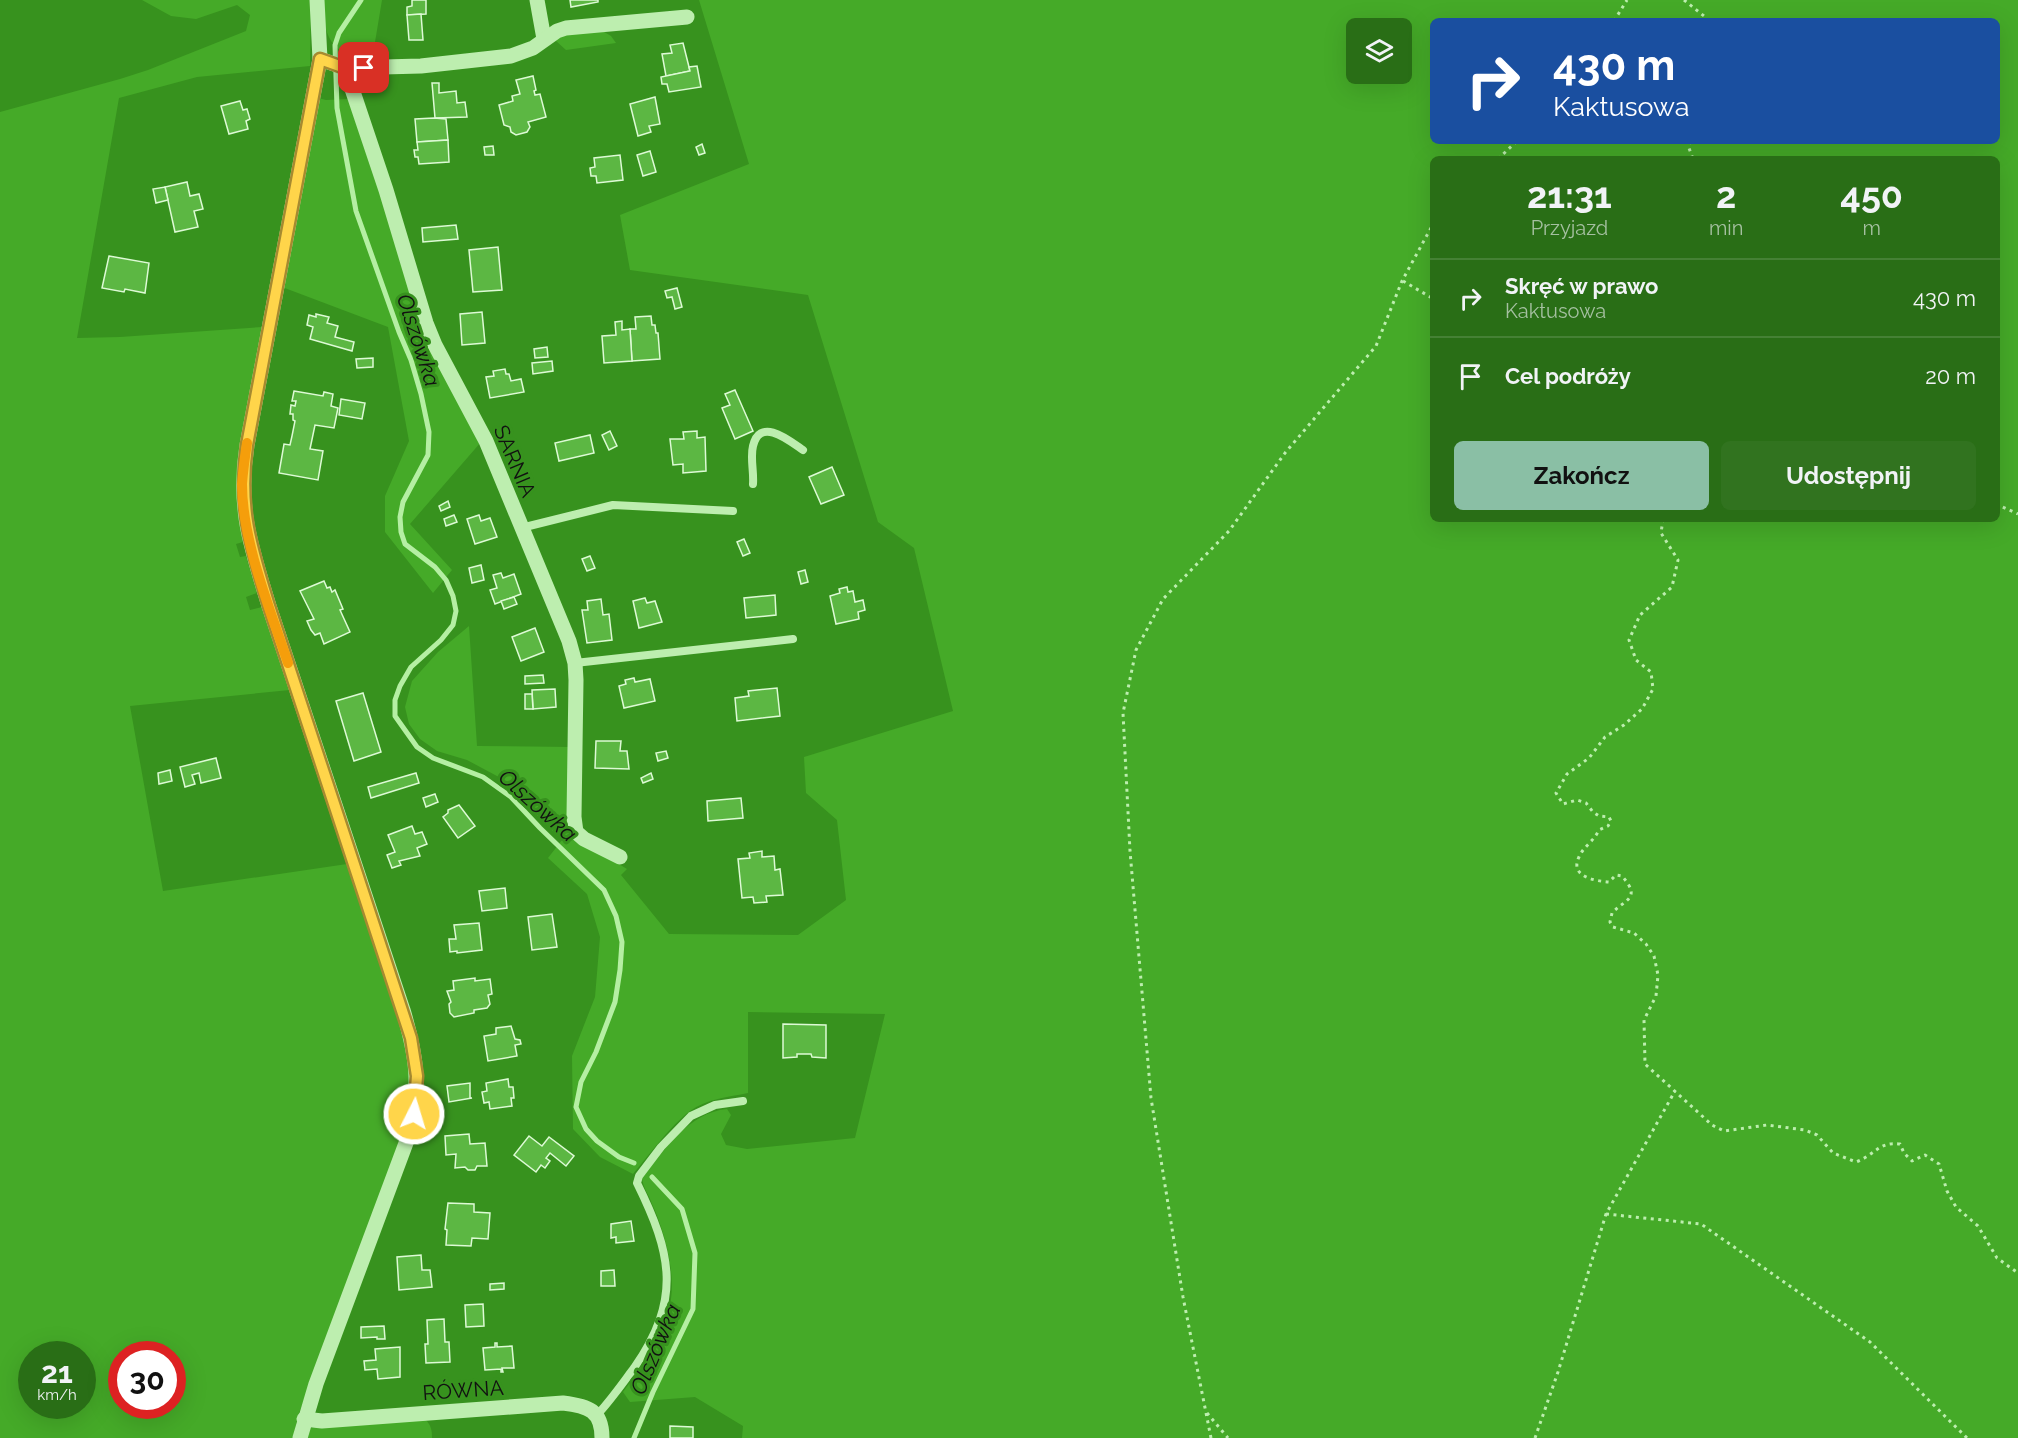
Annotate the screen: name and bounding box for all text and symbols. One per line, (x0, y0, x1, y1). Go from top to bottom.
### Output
map controls (1346, 18, 1412, 84)
button: layers (1346, 18, 1412, 84)
text: 430 m (1553, 41, 1675, 90)
pin (338, 42, 389, 93)
icon: right (1454, 42, 1532, 120)
icon: arrive (347, 51, 380, 84)
text: Kaktusowa (1553, 91, 1689, 122)
text: 21:31 (1527, 174, 1612, 216)
text: 2 (1716, 174, 1736, 216)
text: 450 (1840, 174, 1903, 216)
text: Przyjazd (1531, 216, 1608, 240)
text: min (1709, 216, 1743, 240)
text: m (1862, 216, 1881, 240)
text: Skręć w prawo (1505, 273, 1658, 299)
icon: right (1454, 282, 1487, 315)
text: 430 m (1913, 285, 1976, 311)
water label: Olszówka (392, 290, 446, 390)
text: Kaktusowa (1505, 299, 1606, 323)
icon: arrive (1454, 360, 1487, 393)
text: Cel podróży (1505, 363, 1631, 389)
text: 20 m (1925, 363, 1976, 389)
street label: SARNIA (489, 421, 541, 501)
button: Zakończ (1454, 441, 1709, 510)
button: Udostępnij (1721, 441, 1976, 510)
water label: Olszówka (494, 763, 582, 847)
position arrow (382, 1082, 446, 1146)
water label: Olszówka (624, 1300, 686, 1398)
speed limit sign: 30 (108, 1341, 186, 1419)
text: 21 (41, 1355, 73, 1390)
street label: RÓWNA (422, 1375, 504, 1405)
text: km/h (37, 1386, 77, 1404)

